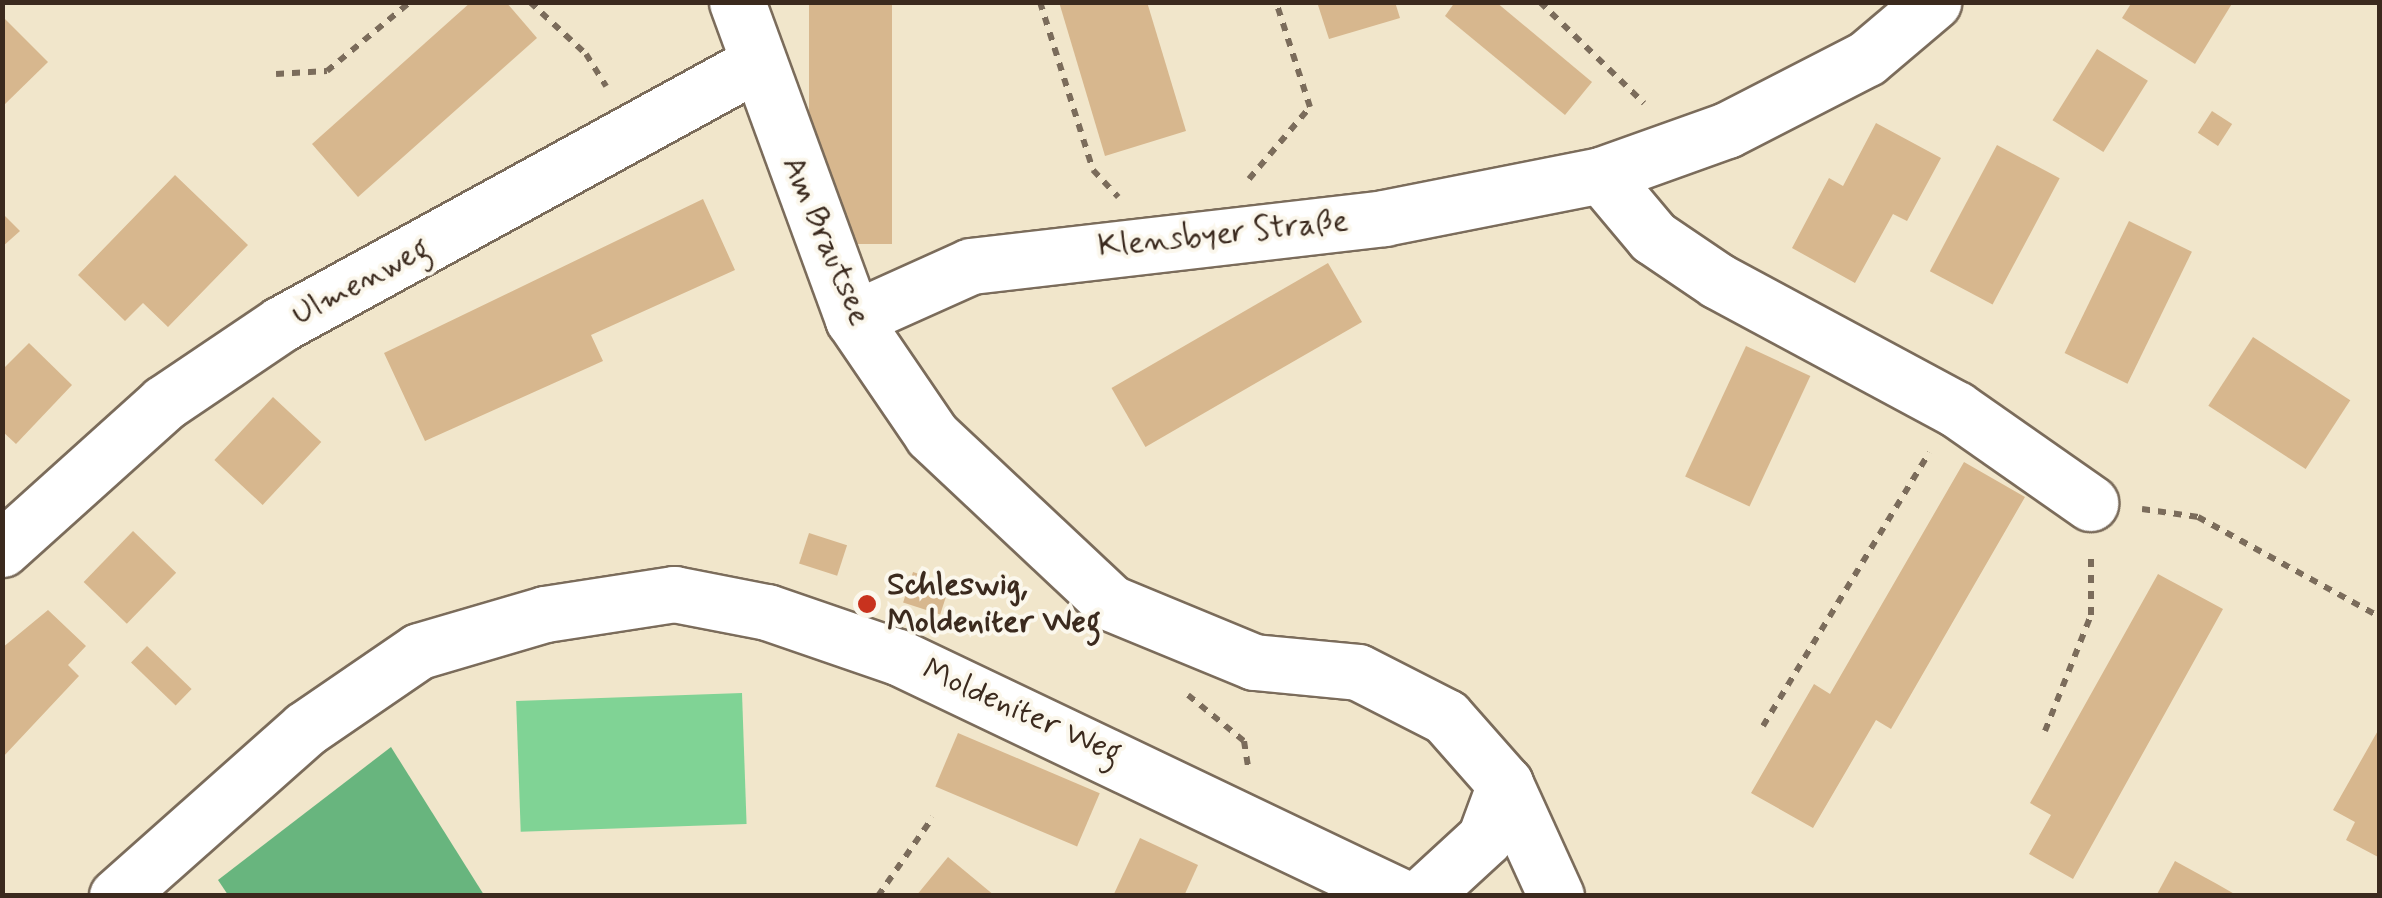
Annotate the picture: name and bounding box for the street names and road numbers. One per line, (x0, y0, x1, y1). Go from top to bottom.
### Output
street label: Am Brautsee (774, 153, 878, 329)
street label: Klensbyer Straße (1096, 202, 1350, 266)
street label: Ulmenweg (285, 230, 437, 334)
street label: Moldeniter Weg (916, 651, 1128, 773)

